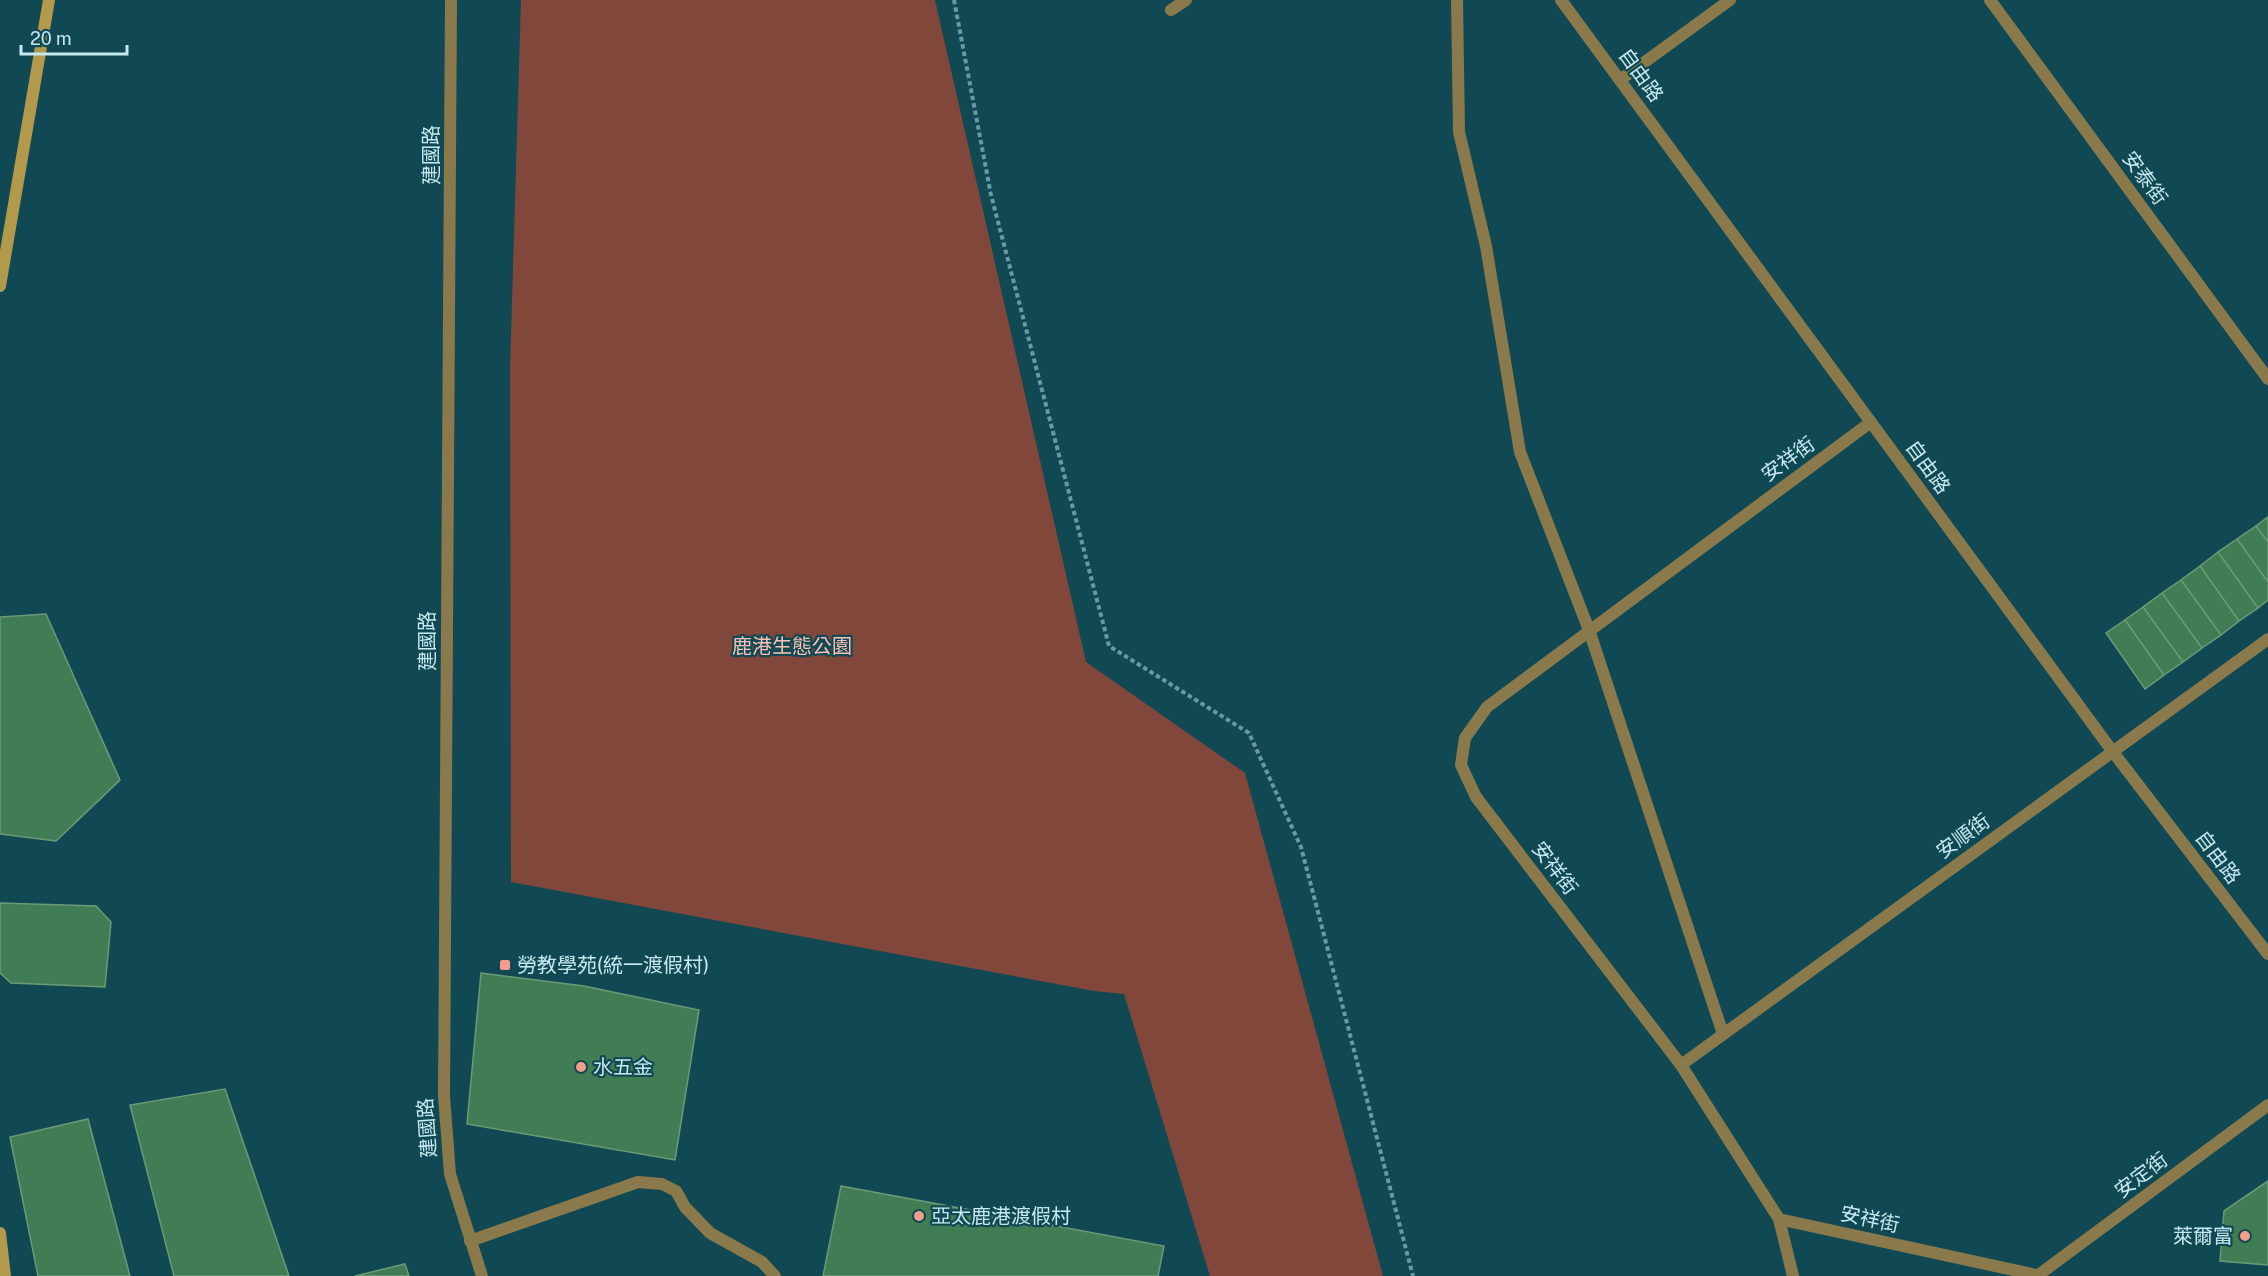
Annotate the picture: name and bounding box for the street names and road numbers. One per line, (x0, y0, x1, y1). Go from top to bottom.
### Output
street label: 自由路 (1614, 44, 1668, 106)
street label: 建國路 (419, 125, 443, 185)
street label: 安泰街 (2118, 147, 2172, 209)
street label: 安祥街 (1757, 432, 1819, 486)
street label: 自由路 (1901, 436, 1955, 498)
street label: 建國路 (415, 611, 439, 671)
street label: 安順街 (1932, 809, 1994, 863)
street label: 自由路 (2190, 826, 2246, 888)
street label: 安祥街 (1527, 837, 1583, 899)
street label: 建國路 (413, 1097, 441, 1159)
street label: 安定街 (2110, 1147, 2172, 1203)
street label: 安祥街 (1838, 1201, 1902, 1237)

